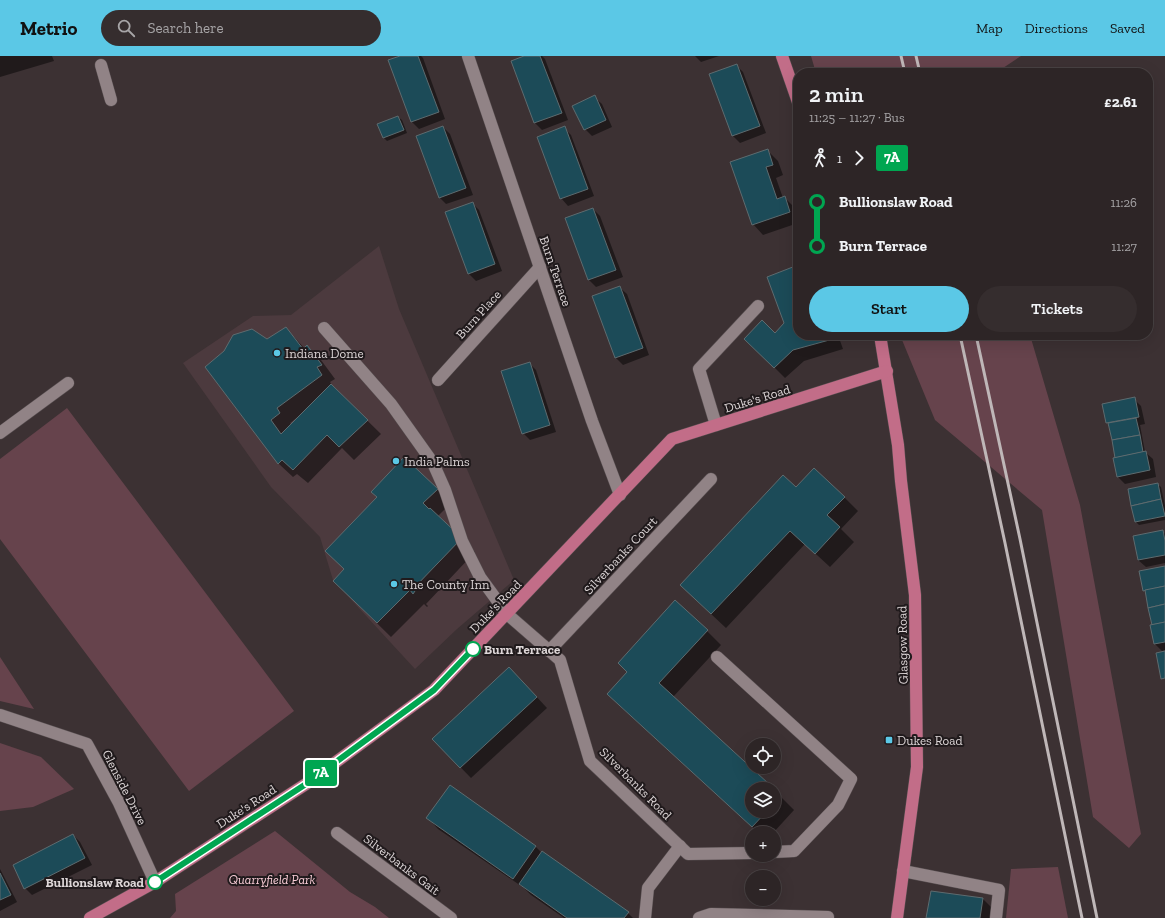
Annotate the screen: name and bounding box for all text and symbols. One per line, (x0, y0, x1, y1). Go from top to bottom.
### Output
search box (101, 10, 381, 46)
text: Metrio (20, 17, 77, 40)
icon: search (115, 17, 137, 39)
text: Search here (147, 19, 223, 37)
text: Map (976, 20, 1003, 37)
text: Directions (1025, 20, 1088, 37)
text: Saved (1110, 20, 1145, 37)
text: 2 min (809, 81, 864, 108)
text: £2.61 (1104, 93, 1137, 111)
text: 11:25 – 11:27 · Bus (809, 110, 905, 125)
icon: walk (809, 147, 831, 169)
icon: forward (848, 147, 870, 169)
text: 7A (884, 149, 900, 166)
text: 1 (837, 151, 842, 166)
text: Bullionslaw Road (839, 193, 953, 211)
text: 11:26 (1110, 195, 1137, 210)
street label: Burn Terrace (536, 234, 575, 308)
text: Burn Terrace (839, 237, 927, 255)
text: 11:27 (1111, 239, 1137, 254)
button: Start (809, 286, 969, 332)
button: Tickets (977, 286, 1137, 332)
street label: Burn Place (453, 287, 504, 342)
place label: Indiana Dome (285, 346, 364, 361)
marker: Indiana Dome (272, 348, 282, 358)
street label: Duke's Road (722, 381, 792, 416)
place label: India Palms (404, 454, 470, 469)
marker: India Palms (391, 456, 401, 466)
street label: Silverbanks Court (581, 513, 660, 597)
place label: The County Inn (402, 577, 490, 592)
street label: Duke's Road (466, 577, 524, 636)
marker: The County Inn (389, 579, 399, 589)
street label: Glasgow Road (894, 606, 911, 684)
marker: Burn Terrace (465, 641, 481, 657)
place label: Burn Terrace (484, 642, 561, 657)
place label: Dukes Road (897, 733, 963, 748)
marker: Dukes Road (884, 735, 894, 745)
map controls (745, 738, 781, 906)
button: locate (745, 738, 781, 774)
street label: Silverbanks Road (596, 744, 675, 823)
street label: Glenside Drive (99, 747, 150, 827)
line badge: 7A (303, 760, 339, 786)
text: 7A (313, 764, 329, 781)
street label: Duke's Road (214, 782, 279, 831)
button: layers (745, 782, 781, 818)
button: + (745, 826, 781, 862)
street label: Silverbanks Gait (361, 831, 443, 898)
button: − (745, 870, 781, 906)
park label: Quarryfield Park (229, 872, 315, 887)
marker: Bullionslaw Road (147, 874, 163, 890)
place label: Bullionslaw Road (45, 875, 145, 890)

